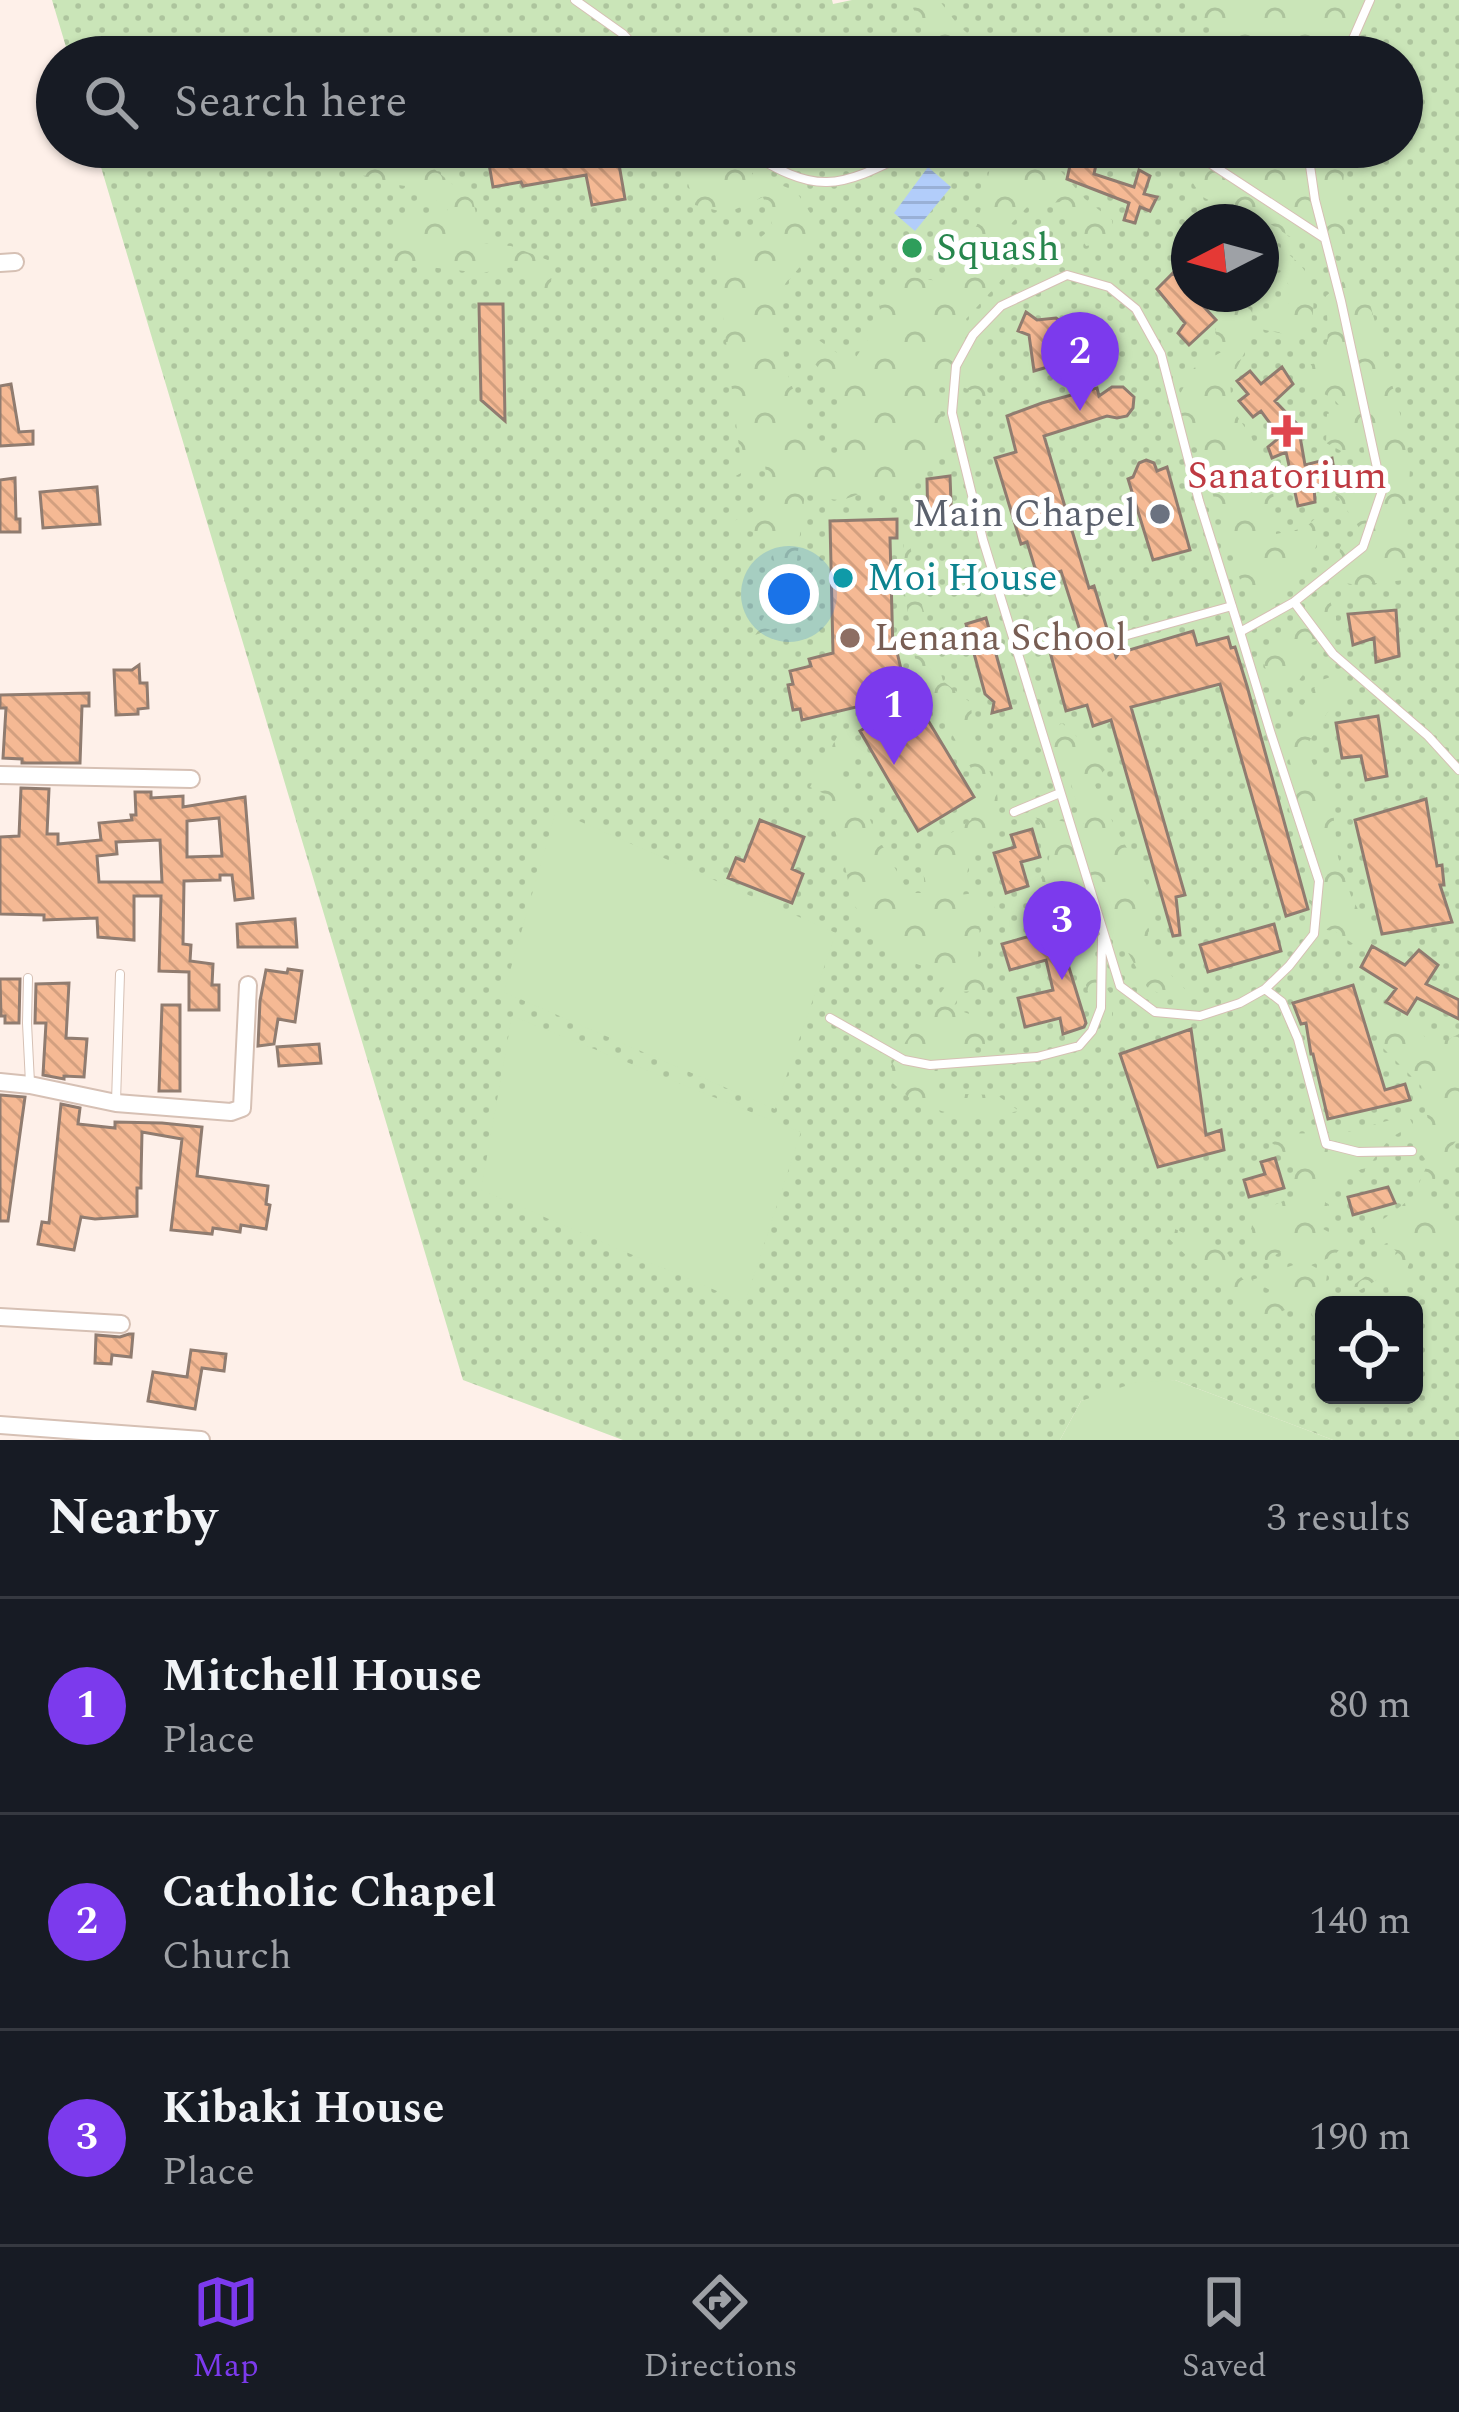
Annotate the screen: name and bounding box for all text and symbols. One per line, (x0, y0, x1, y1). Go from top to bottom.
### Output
search box (36, 36, 1423, 168)
text: Search here (174, 68, 407, 137)
icon: search (78, 69, 144, 135)
north arrow (1171, 204, 1279, 312)
place label: Squash (936, 219, 1060, 278)
marker: Squash (899, 235, 925, 261)
pin: 2 (1041, 312, 1119, 411)
marker: Sanatorium (1271, 415, 1303, 447)
place label: Sanatorium (1187, 447, 1387, 506)
place label: Main Chapel (912, 485, 1136, 544)
marker: Main Chapel (1147, 501, 1173, 527)
place label: Moi House (867, 549, 1058, 608)
your location (759, 564, 819, 624)
marker: Moi House (830, 565, 856, 591)
place label: Lenana School (874, 609, 1127, 668)
marker: Lenana School (837, 625, 863, 651)
pin: 1 (855, 666, 933, 765)
pin: 3 (1023, 881, 1101, 980)
map controls (1315, 1296, 1423, 1404)
button: locate (1315, 1296, 1423, 1404)
text: Nearby (48, 1479, 217, 1557)
text: 3 results (1267, 1489, 1411, 1548)
text: Mitchell House (162, 1642, 482, 1711)
text: 1 (76, 1676, 98, 1735)
text: 80 m (1329, 1676, 1411, 1735)
text: Place (162, 1711, 255, 1770)
text: Catholic Chapel (162, 1858, 497, 1927)
text: 2 (76, 1892, 98, 1951)
text: 140 m (1309, 1892, 1411, 1951)
text: Church (162, 1927, 292, 1986)
text: Kibaki House (162, 2074, 445, 2143)
text: 3 (76, 2108, 98, 2167)
text: 190 m (1309, 2108, 1411, 2167)
text: Place (162, 2143, 255, 2202)
tab: Map (192, 2269, 259, 2391)
tab: Directions (643, 2269, 797, 2391)
tab: Saved (1182, 2269, 1267, 2391)

